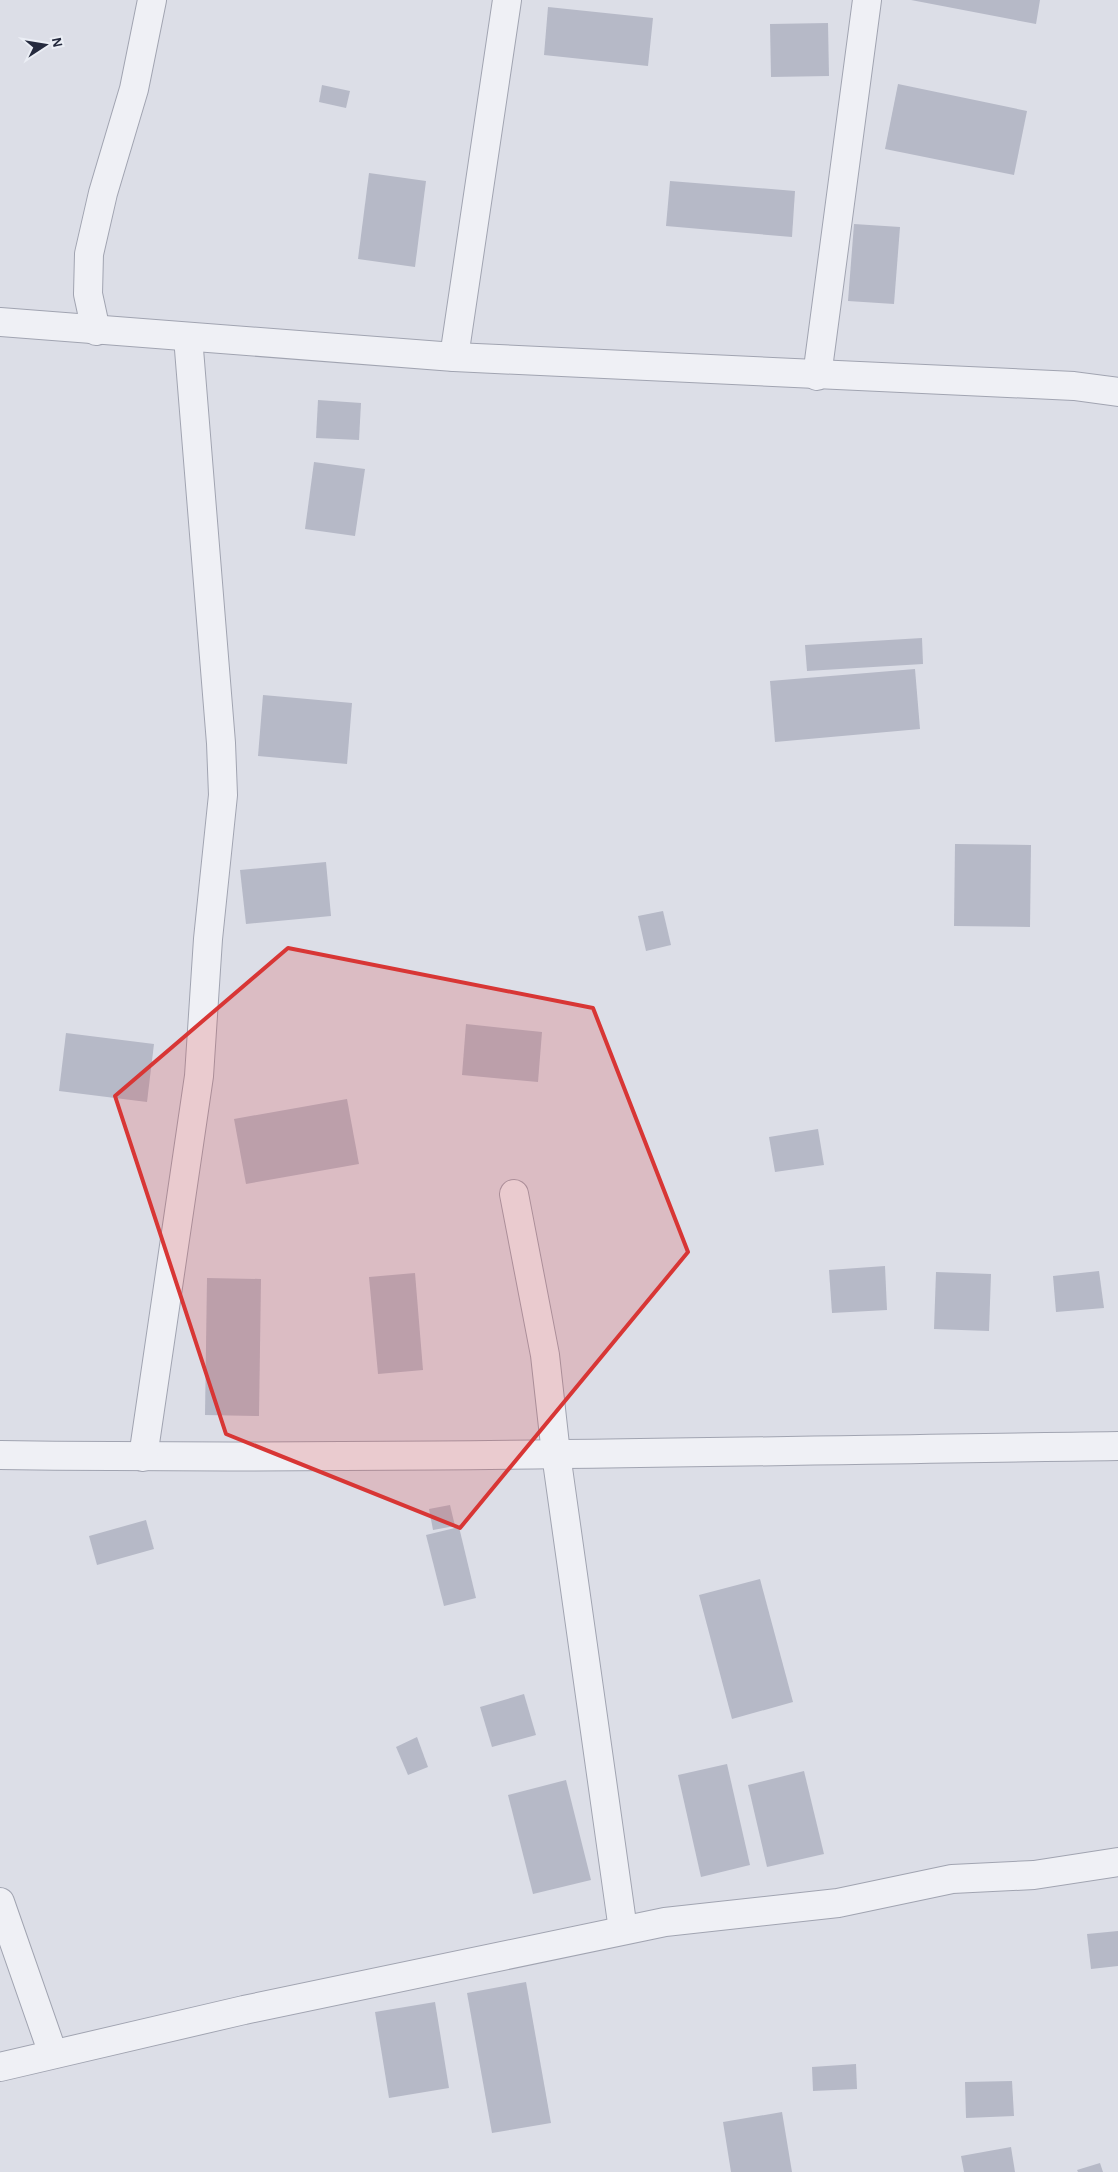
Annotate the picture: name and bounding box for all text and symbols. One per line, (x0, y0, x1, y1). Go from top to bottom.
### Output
north arrow (20, 20, 70, 70)
text: N (49, 36, 65, 49)

